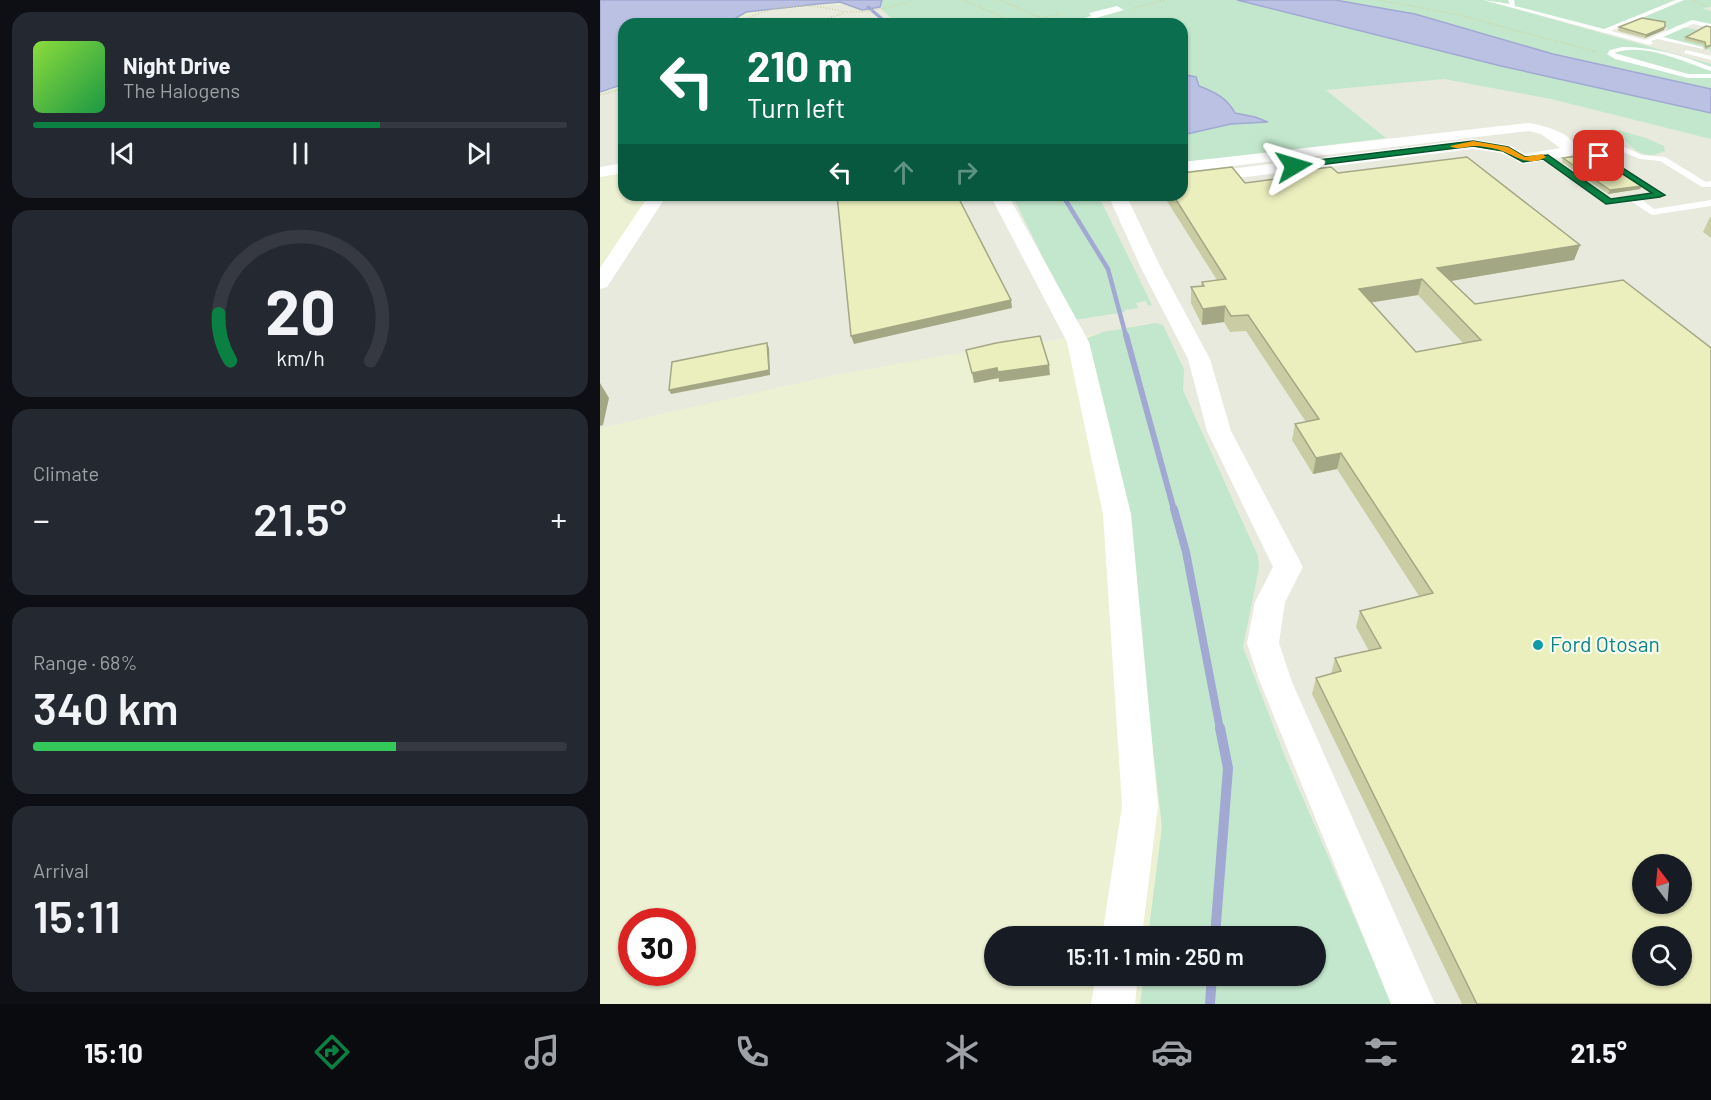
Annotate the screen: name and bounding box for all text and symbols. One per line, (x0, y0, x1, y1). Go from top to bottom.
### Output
text: 210 m (747, 40, 853, 90)
icon: left (648, 42, 726, 120)
text: Night Drive (123, 52, 231, 78)
text: The Halogens (123, 78, 240, 102)
text: Turn left (747, 91, 845, 123)
pin (1573, 130, 1624, 181)
position arrow (1262, 134, 1326, 198)
icon: previous (106, 137, 139, 170)
icon: pause (284, 137, 317, 170)
icon: next (462, 137, 495, 170)
icon: arrive (1582, 139, 1615, 172)
icon: left (824, 156, 857, 189)
icon: ahead (887, 156, 920, 189)
icon: right (950, 156, 983, 189)
text: 20 (265, 273, 335, 347)
text: km/h (276, 345, 324, 370)
text: Climate (33, 461, 99, 485)
text: 21.5° (253, 491, 347, 545)
text: − (33, 499, 50, 539)
text: + (550, 499, 567, 539)
place label: Ford Otosan (1550, 631, 1660, 656)
marker: Ford Otosan (1531, 638, 1545, 652)
text: Range · 68% (33, 650, 137, 674)
text: 340 km (33, 680, 179, 734)
north arrow (1632, 854, 1692, 914)
map controls (1632, 854, 1692, 986)
text: Arrival (33, 858, 89, 882)
text: 15:11 (33, 888, 121, 942)
speed limit sign: 30 (618, 908, 696, 986)
button: search (1632, 926, 1692, 986)
text: 15:11 · 1 min · 250 m (1066, 943, 1244, 969)
icon: directions (311, 1031, 353, 1073)
icon: music (521, 1031, 563, 1073)
icon: phone (731, 1031, 773, 1073)
icon: climate (941, 1031, 983, 1073)
icon: car (1151, 1031, 1193, 1073)
icon: filters (1360, 1031, 1402, 1073)
text: 15:10 (84, 1036, 143, 1068)
text: 21.5° (1570, 1036, 1627, 1068)

